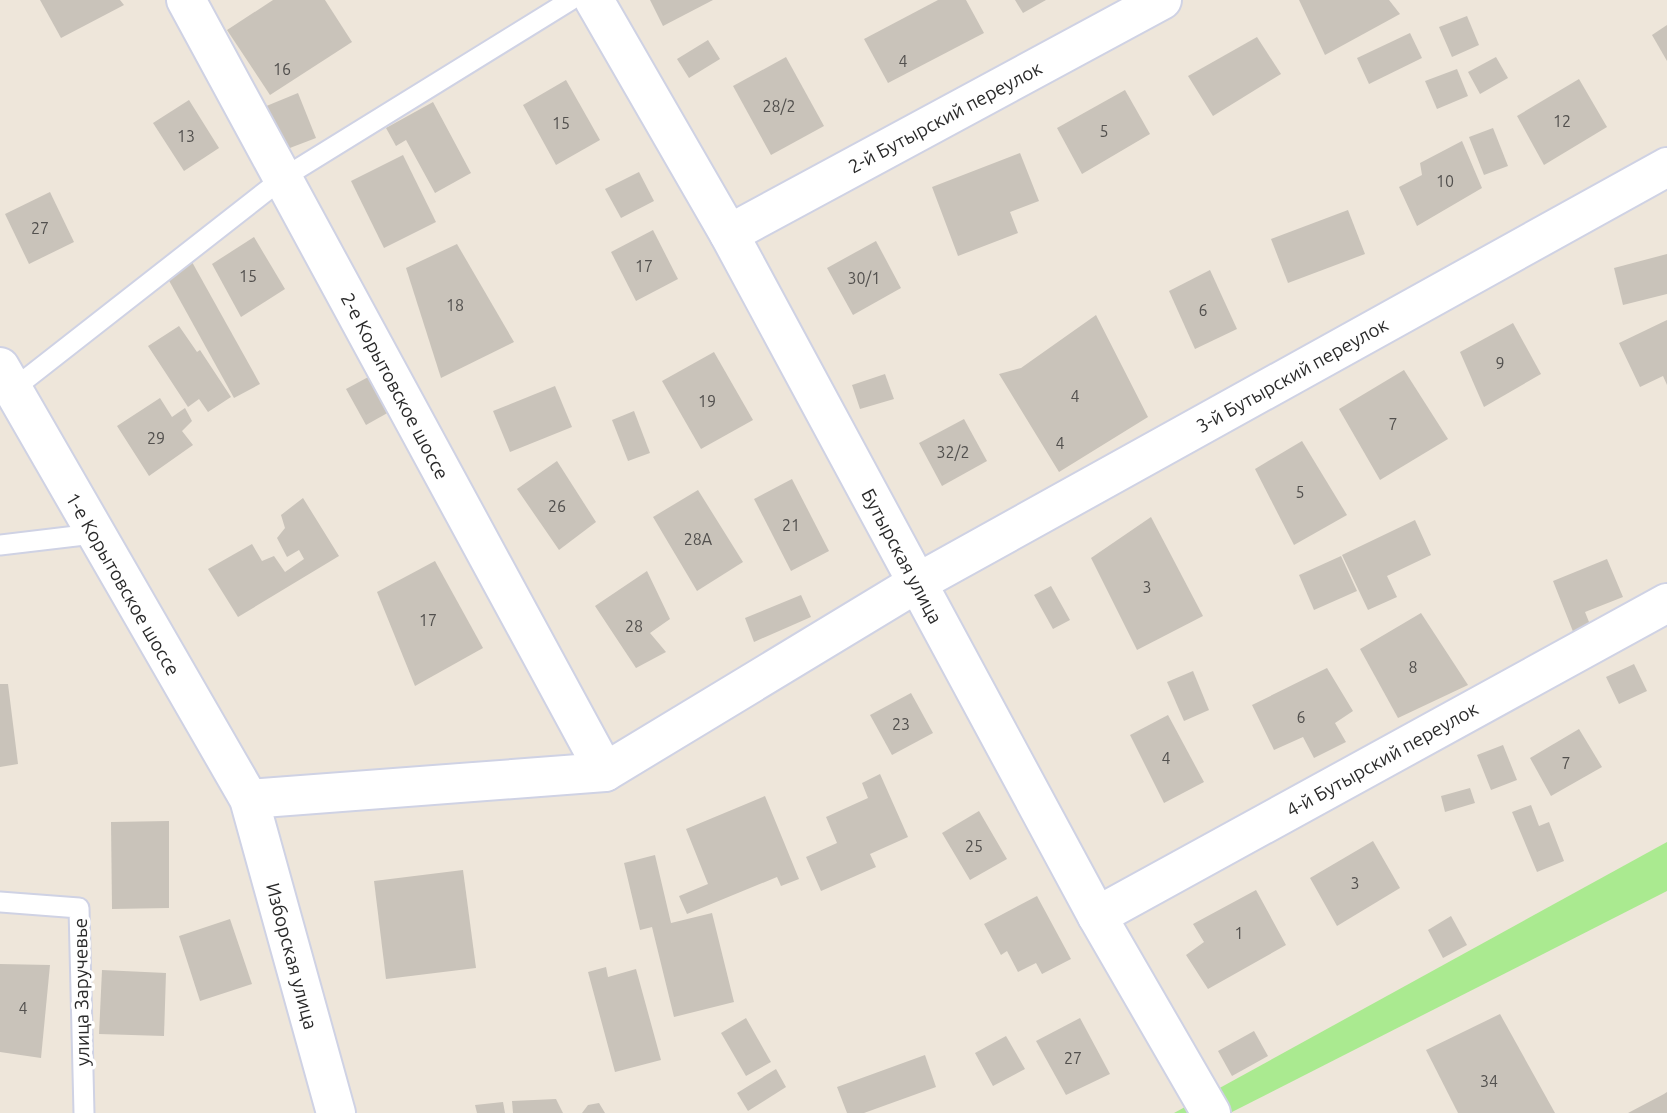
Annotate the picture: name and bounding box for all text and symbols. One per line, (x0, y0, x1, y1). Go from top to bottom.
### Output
house number: 4 (898, 52, 908, 70)
street label: 2-й Бутырский переулок (844, 56, 1046, 177)
house number: 16 (273, 60, 291, 78)
house number: 28/2 (763, 97, 795, 115)
house number: 12 (1553, 112, 1571, 130)
house number: 15 (552, 114, 570, 132)
house number: 5 (1099, 122, 1109, 140)
house number: 13 (177, 127, 195, 145)
house number: 10 (1436, 172, 1454, 190)
house number: 27 (31, 219, 49, 237)
house number: 17 (635, 257, 653, 275)
house number: 15 (239, 267, 257, 285)
house number: 30/1 (848, 269, 880, 287)
street label: 2-е Корытовское шоссе (337, 289, 453, 483)
house number: 18 (446, 296, 464, 314)
house number: 6 (1198, 301, 1208, 319)
street label: 3-й Бутырский переулок (1192, 313, 1392, 437)
house number: 9 (1495, 354, 1505, 372)
house number: 4 (1070, 387, 1080, 405)
house number: 19 (698, 392, 716, 410)
house number: 7 (1388, 415, 1398, 433)
house number: 29 (147, 429, 165, 447)
house number: 4 (1055, 434, 1065, 452)
house number: 32/2 (937, 443, 969, 461)
house number: 5 (1295, 483, 1305, 501)
street label: Бутырская улица (857, 485, 947, 627)
street label: 1-е Корытовское шоссе (62, 489, 184, 679)
house number: 26 (548, 497, 566, 515)
house number: 21 (782, 516, 800, 534)
house number: 28А (684, 530, 713, 548)
house number: 3 (1142, 578, 1152, 596)
house number: 17 (419, 611, 437, 629)
house number: 28 (625, 617, 643, 635)
house number: 8 (1408, 658, 1418, 676)
street label: 4-й Бутырский переулок (1282, 697, 1482, 821)
house number: 6 (1296, 708, 1306, 726)
house number: 23 (892, 715, 910, 733)
house number: 4 (1161, 749, 1171, 767)
house number: 7 (1561, 754, 1571, 772)
house number: 25 (965, 837, 983, 855)
house number: 3 (1350, 874, 1360, 892)
street label: Изборская улица (262, 880, 322, 1032)
street label: улица Заручевье (69, 918, 93, 1066)
house number: 1 (1234, 924, 1244, 942)
house number: 4 (18, 999, 28, 1017)
house number: 27 (1064, 1049, 1082, 1067)
house number: 34 (1480, 1072, 1498, 1090)

